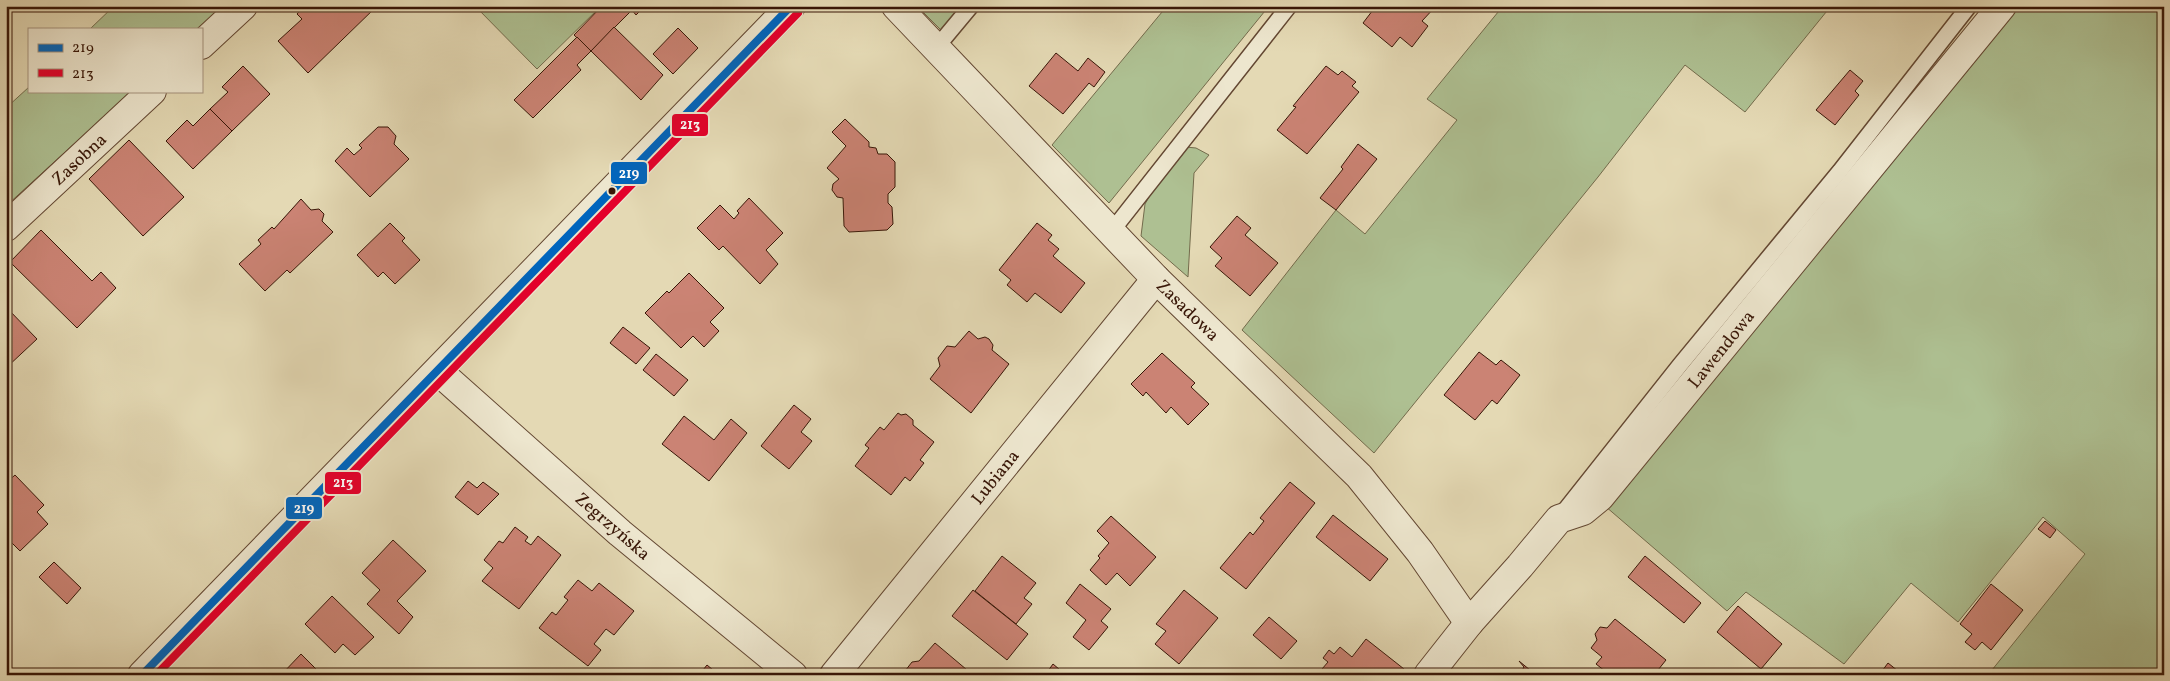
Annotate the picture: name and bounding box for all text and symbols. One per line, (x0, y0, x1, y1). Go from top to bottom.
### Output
legend (28, 28, 202, 92)
text: 219 (72, 38, 94, 59)
text: 213 (72, 64, 94, 85)
line badge: 213 (671, 113, 709, 137)
text: 213 (680, 116, 700, 135)
street label: Zasobna (47, 128, 113, 192)
line badge: 219 (610, 161, 648, 185)
text: 219 (619, 165, 640, 184)
unlabelled marker (607, 186, 617, 196)
street label: Zasadowa (1150, 274, 1224, 348)
street label: Lawendowa (1683, 306, 1761, 394)
street label: Lubiana (966, 445, 1026, 511)
line badge: 213 (324, 471, 362, 495)
text: 213 (333, 474, 353, 493)
street label: Zegrzyńska (569, 487, 655, 567)
line badge: 219 (285, 496, 323, 520)
text: 219 (294, 500, 315, 519)

